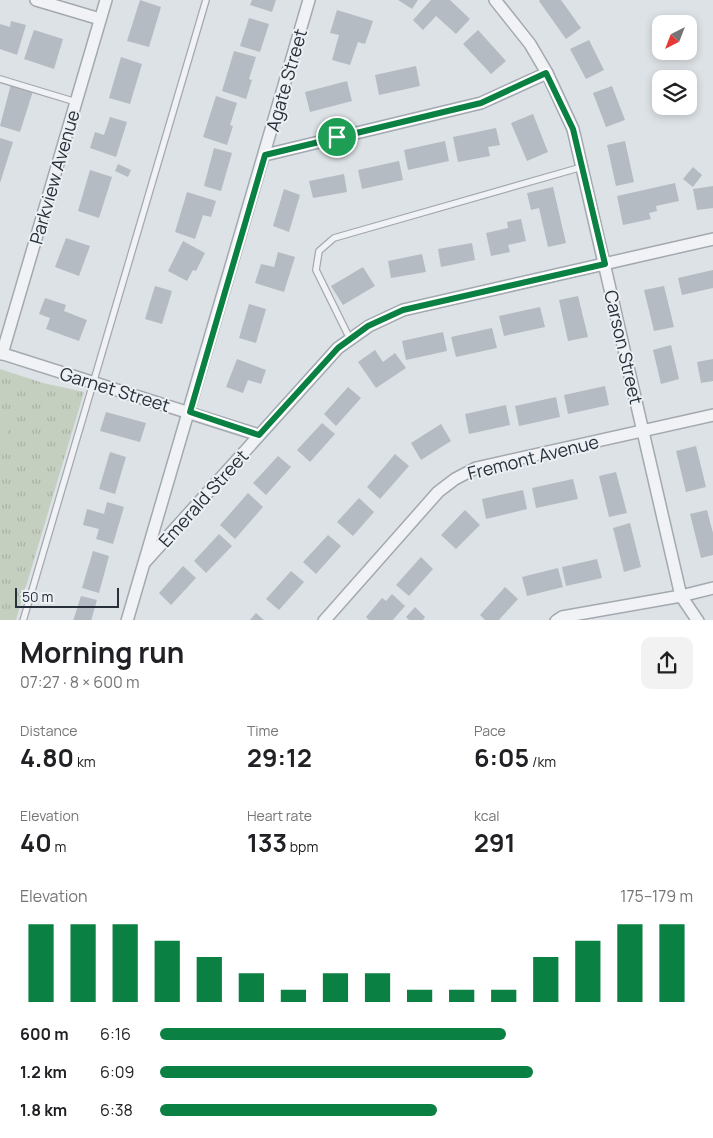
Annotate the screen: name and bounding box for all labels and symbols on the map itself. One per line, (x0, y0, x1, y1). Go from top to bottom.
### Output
north arrow (652, 15, 698, 60)
street label: Agate Street (260, 26, 312, 134)
street label: Parkview Avenue (23, 107, 85, 247)
pin (316, 116, 358, 158)
street label: Carson Street (599, 288, 649, 406)
street label: Garnet Street (57, 361, 173, 417)
street label: Fremont Avenue (465, 429, 601, 485)
street label: Emerald Street (153, 444, 253, 552)
scale bar (15, 586, 119, 609)

